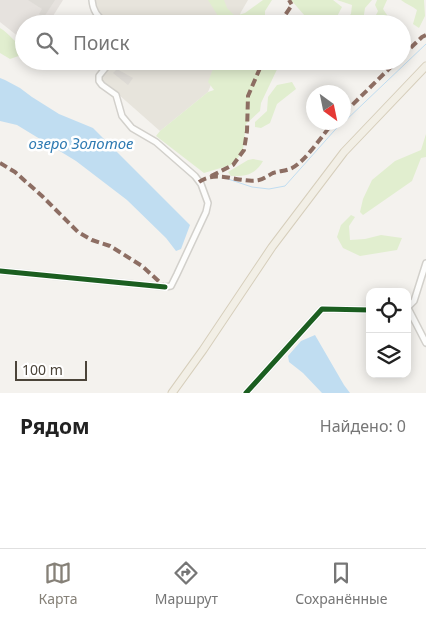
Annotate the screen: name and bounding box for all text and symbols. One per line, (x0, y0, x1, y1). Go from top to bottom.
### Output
search box (15, 15, 411, 70)
icon: search (33, 29, 61, 57)
text: Поиск (73, 30, 129, 56)
north arrow (306, 85, 351, 130)
water label: озеро Золотое (29, 133, 134, 153)
map controls (366, 288, 411, 378)
button: locate (366, 288, 411, 333)
button: layers (366, 333, 411, 378)
scale bar (15, 358, 88, 381)
text: 100 m (22, 360, 63, 379)
text: Рядом (20, 412, 90, 440)
text: Найдено: 0 (320, 415, 406, 437)
tab: Карта (39, 559, 78, 608)
tab: Маршрут (155, 559, 218, 608)
tab: Сохранённые (295, 559, 387, 608)

